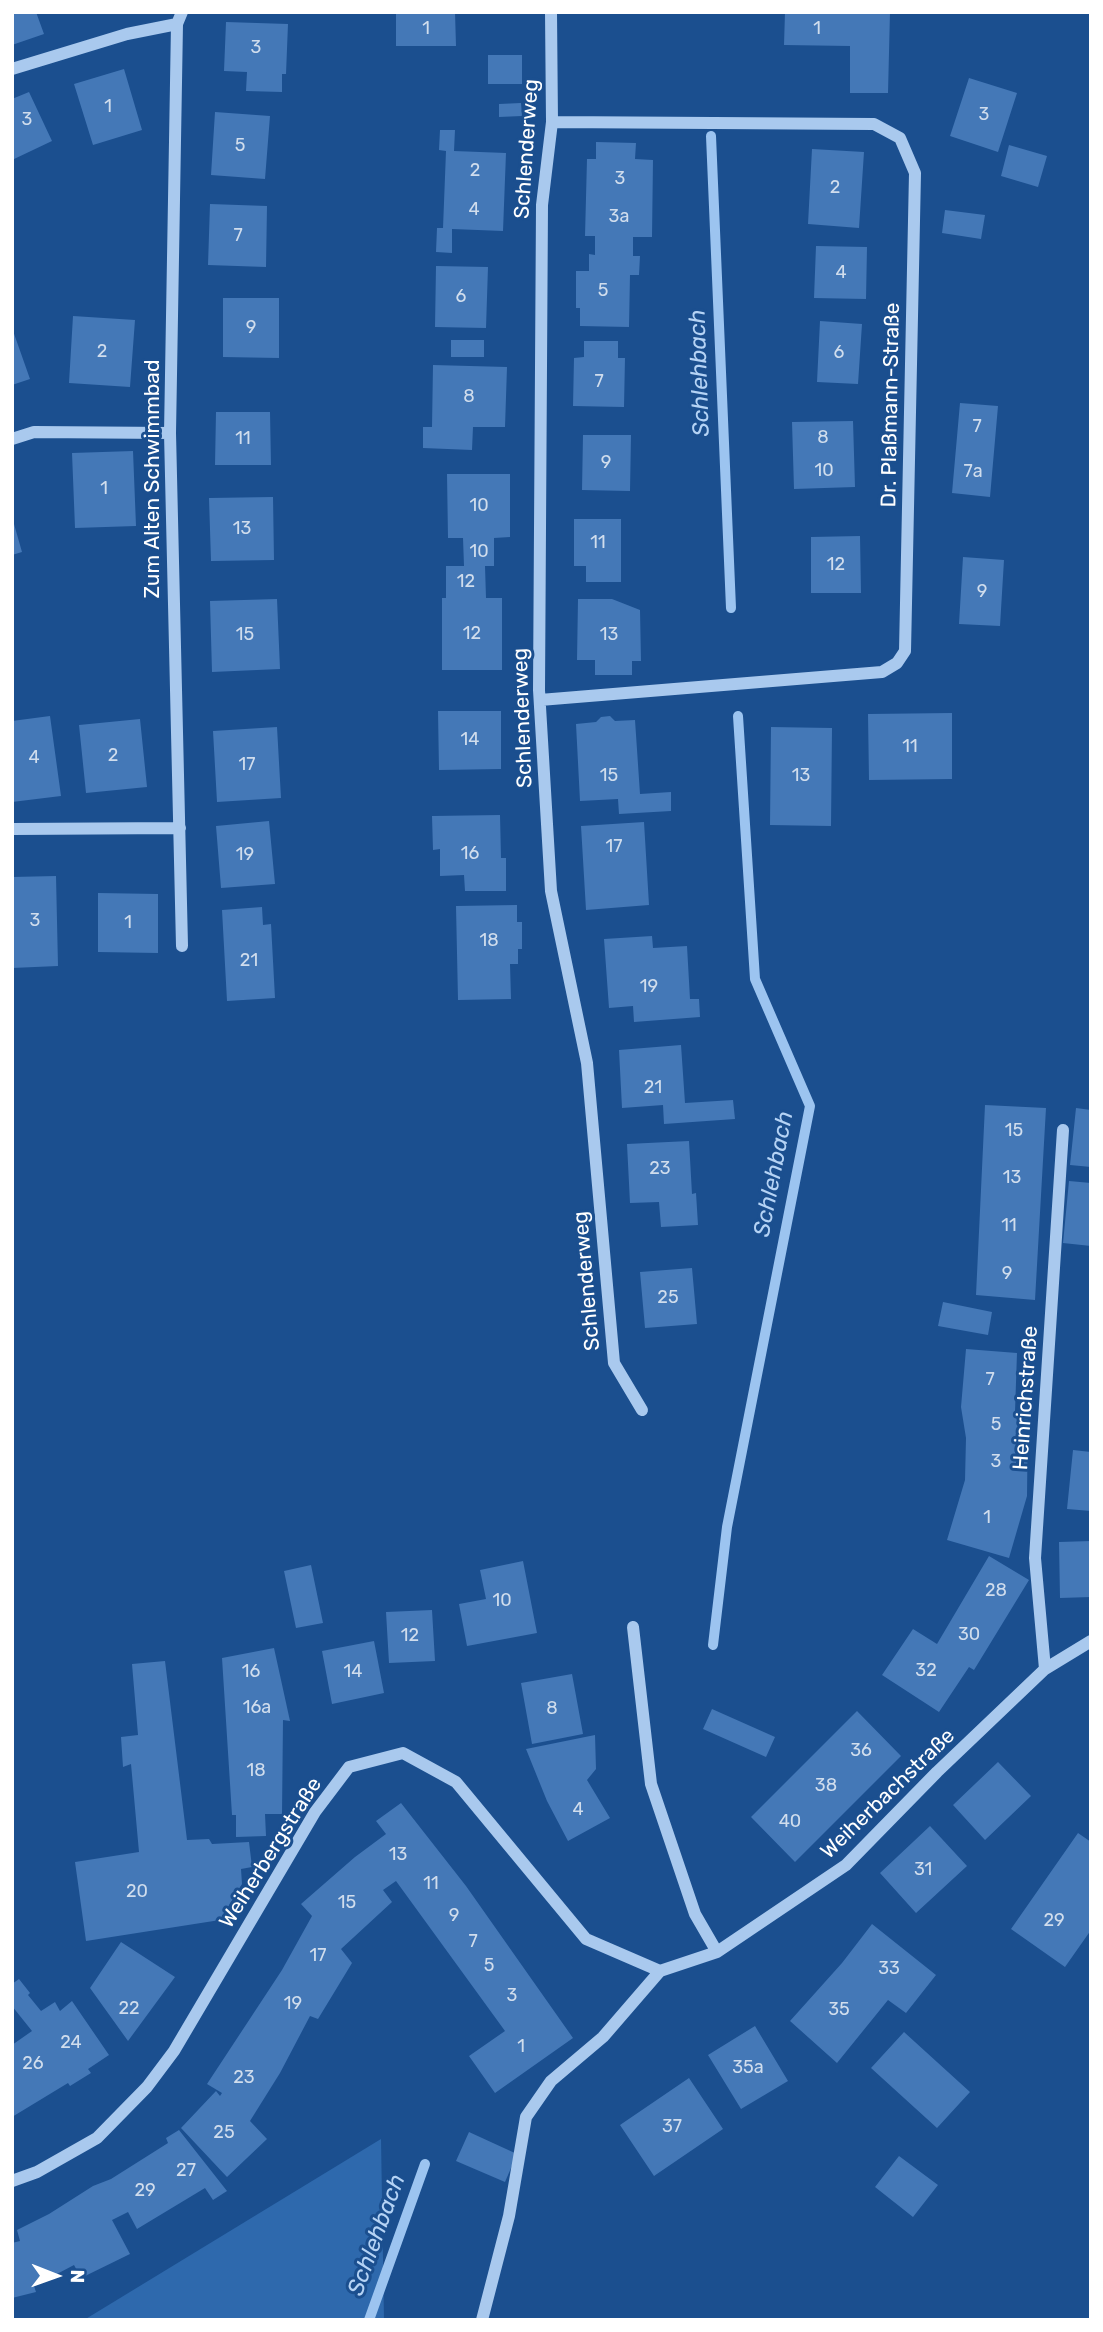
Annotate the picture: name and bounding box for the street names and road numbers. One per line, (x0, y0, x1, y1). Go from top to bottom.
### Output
street label: Schlenderweg (510, 78, 544, 220)
street label: Dr. Plaßmann-Straße (877, 302, 905, 508)
street label: Zum Alten Schwimmbad (140, 360, 166, 598)
street label: Schlenderweg (508, 648, 538, 788)
street label: Schlenderweg (568, 1210, 606, 1352)
street label: Heinrichstraße (1008, 1325, 1044, 1471)
street label: Weiherbachstraße (816, 1724, 960, 1864)
street label: Weiherbergstraße (215, 1773, 327, 1933)

